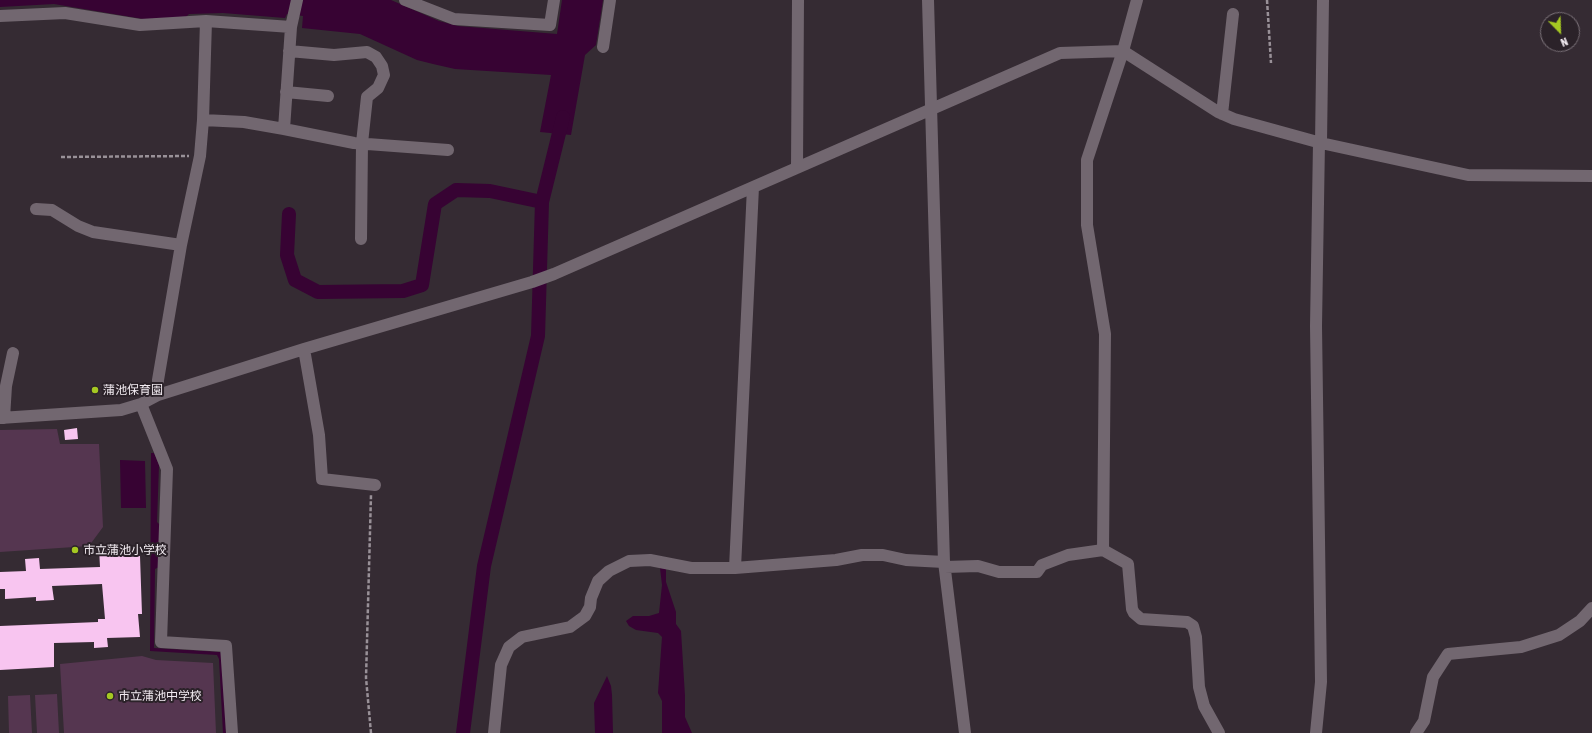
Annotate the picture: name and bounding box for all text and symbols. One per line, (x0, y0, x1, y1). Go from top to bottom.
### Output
north arrow (1540, 12, 1580, 52)
text: N (1559, 35, 1570, 49)
place label: 蒲池保育園 (103, 383, 163, 397)
marker: 蒲池保育園 (90, 385, 100, 395)
place label: 市立蒲池小学校 (83, 543, 167, 557)
marker: 市立蒲池小学校 (70, 545, 80, 555)
place label: 市立蒲池中学校 (118, 689, 202, 703)
marker: 市立蒲池中学校 (105, 691, 115, 701)

